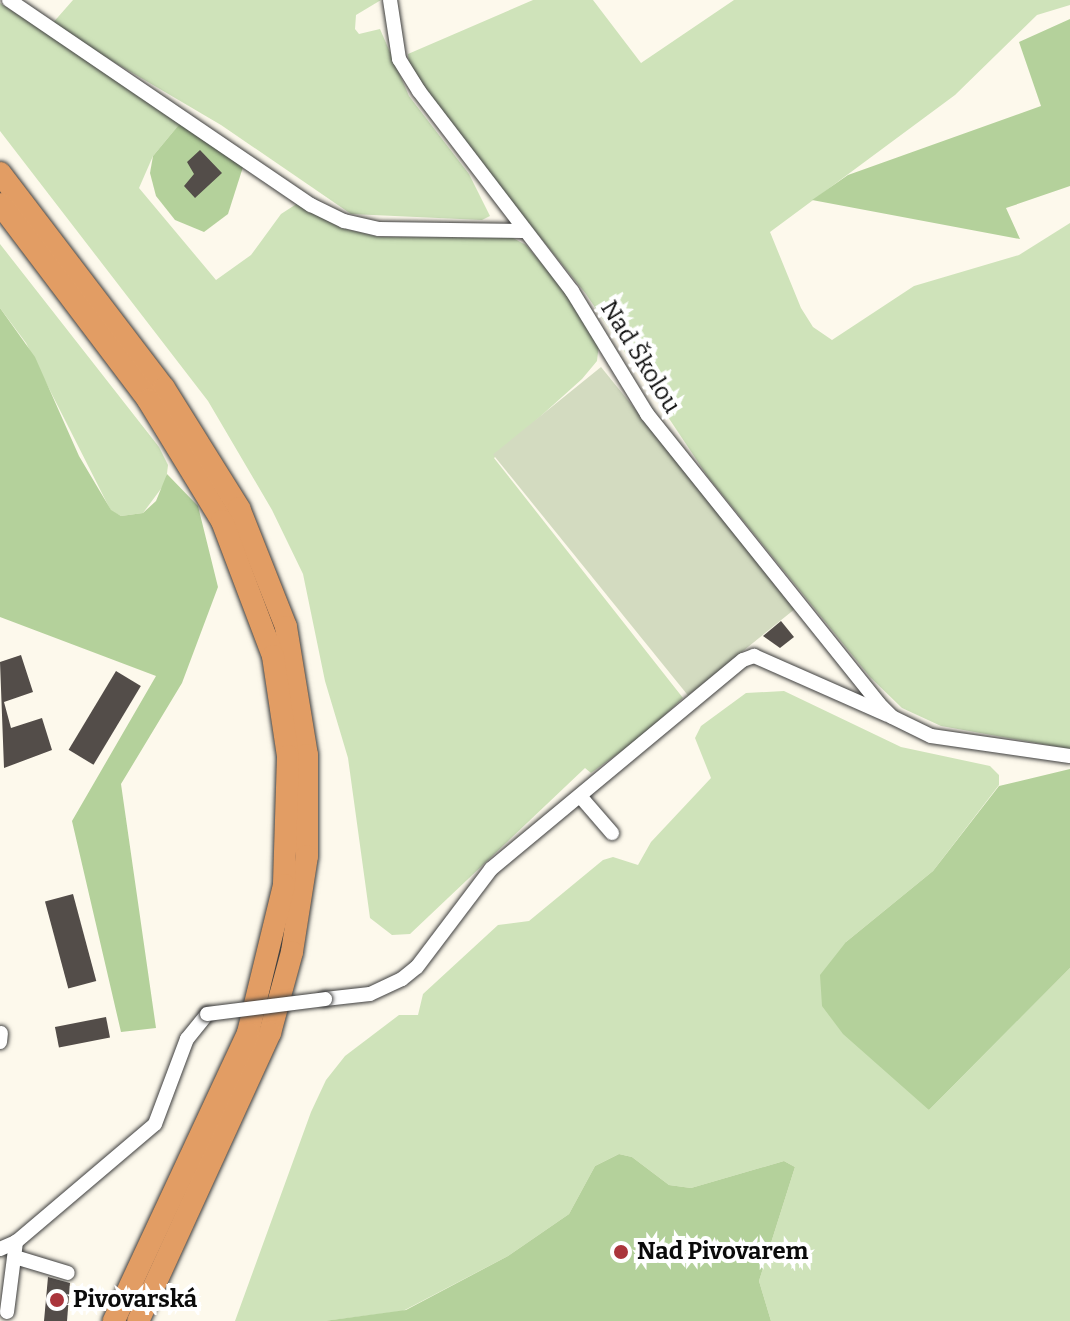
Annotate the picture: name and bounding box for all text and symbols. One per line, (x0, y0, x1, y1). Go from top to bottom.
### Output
street label: Nad Školou (594, 295, 686, 419)
place label: Nad Pivovarem (637, 1238, 809, 1266)
marker: Nad Pivovarem (612, 1243, 630, 1261)
place label: Pivovarská (73, 1286, 197, 1314)
marker: Pivovarská (48, 1291, 66, 1309)

